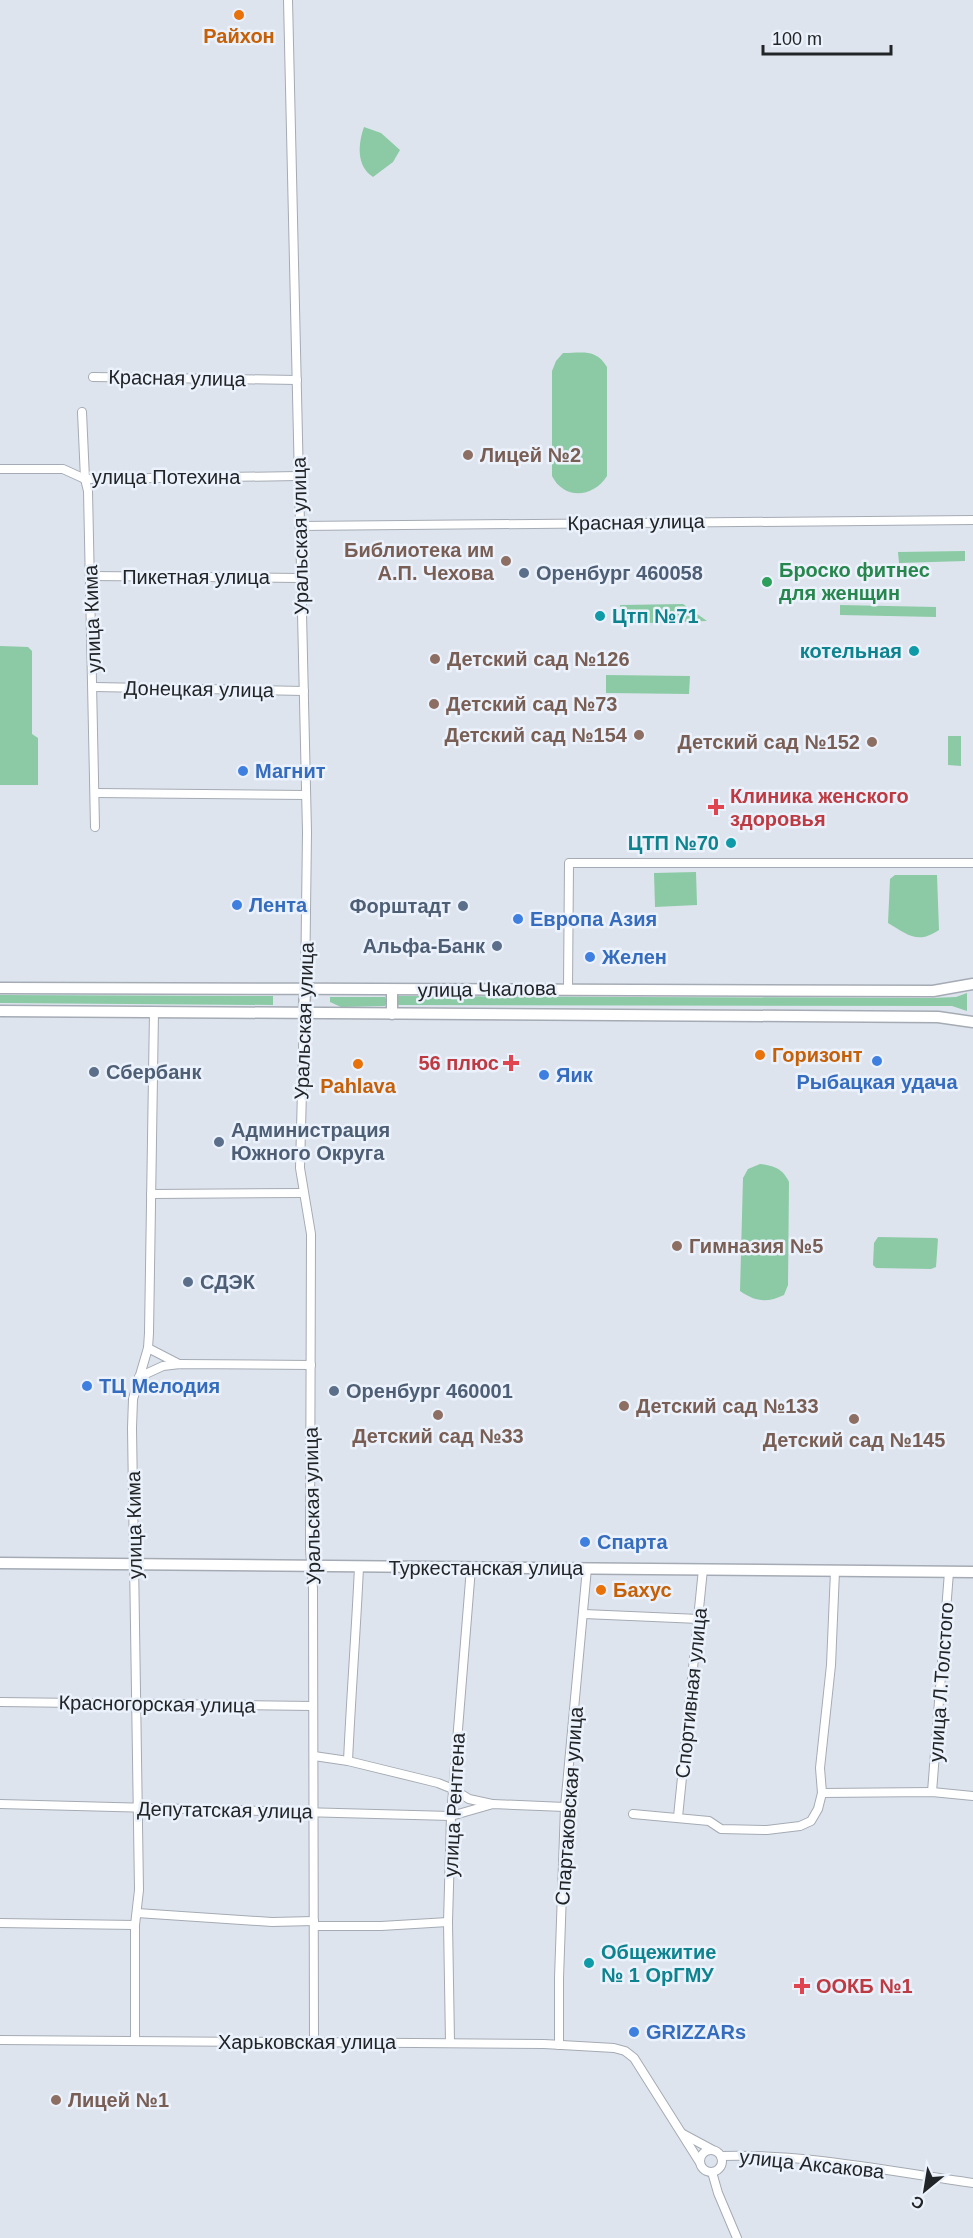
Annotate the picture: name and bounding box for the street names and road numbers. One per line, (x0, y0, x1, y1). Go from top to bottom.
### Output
street label: Красная улица (108, 366, 247, 390)
street label: Уральская улица (288, 456, 312, 615)
street label: улица Потехина (92, 466, 241, 488)
street label: Красная улица (567, 510, 706, 534)
street label: улица Кима (79, 564, 105, 673)
street label: Пикетная улица (122, 566, 271, 588)
street label: Донецкая улица (124, 677, 275, 701)
street label: Уральская улица (290, 941, 318, 1100)
street label: улица Чкалова (417, 977, 557, 1001)
street label: Уральская улица (300, 1426, 324, 1585)
street label: улица Кима (122, 1470, 146, 1579)
street label: Туркестанская улица (389, 1557, 584, 1579)
street label: улица Л.Толстого (924, 1601, 958, 1763)
street label: Спортивная улица (671, 1606, 711, 1779)
street label: Красногорская улица (58, 1691, 256, 1717)
street label: Спартаковская улица (551, 1705, 587, 1906)
street label: улица Рентгена (439, 1731, 469, 1878)
street label: Депутатская улица (137, 1797, 314, 1823)
street label: Харьковская улица (218, 2031, 397, 2053)
street label: улица Аксакова (738, 2145, 886, 2183)

